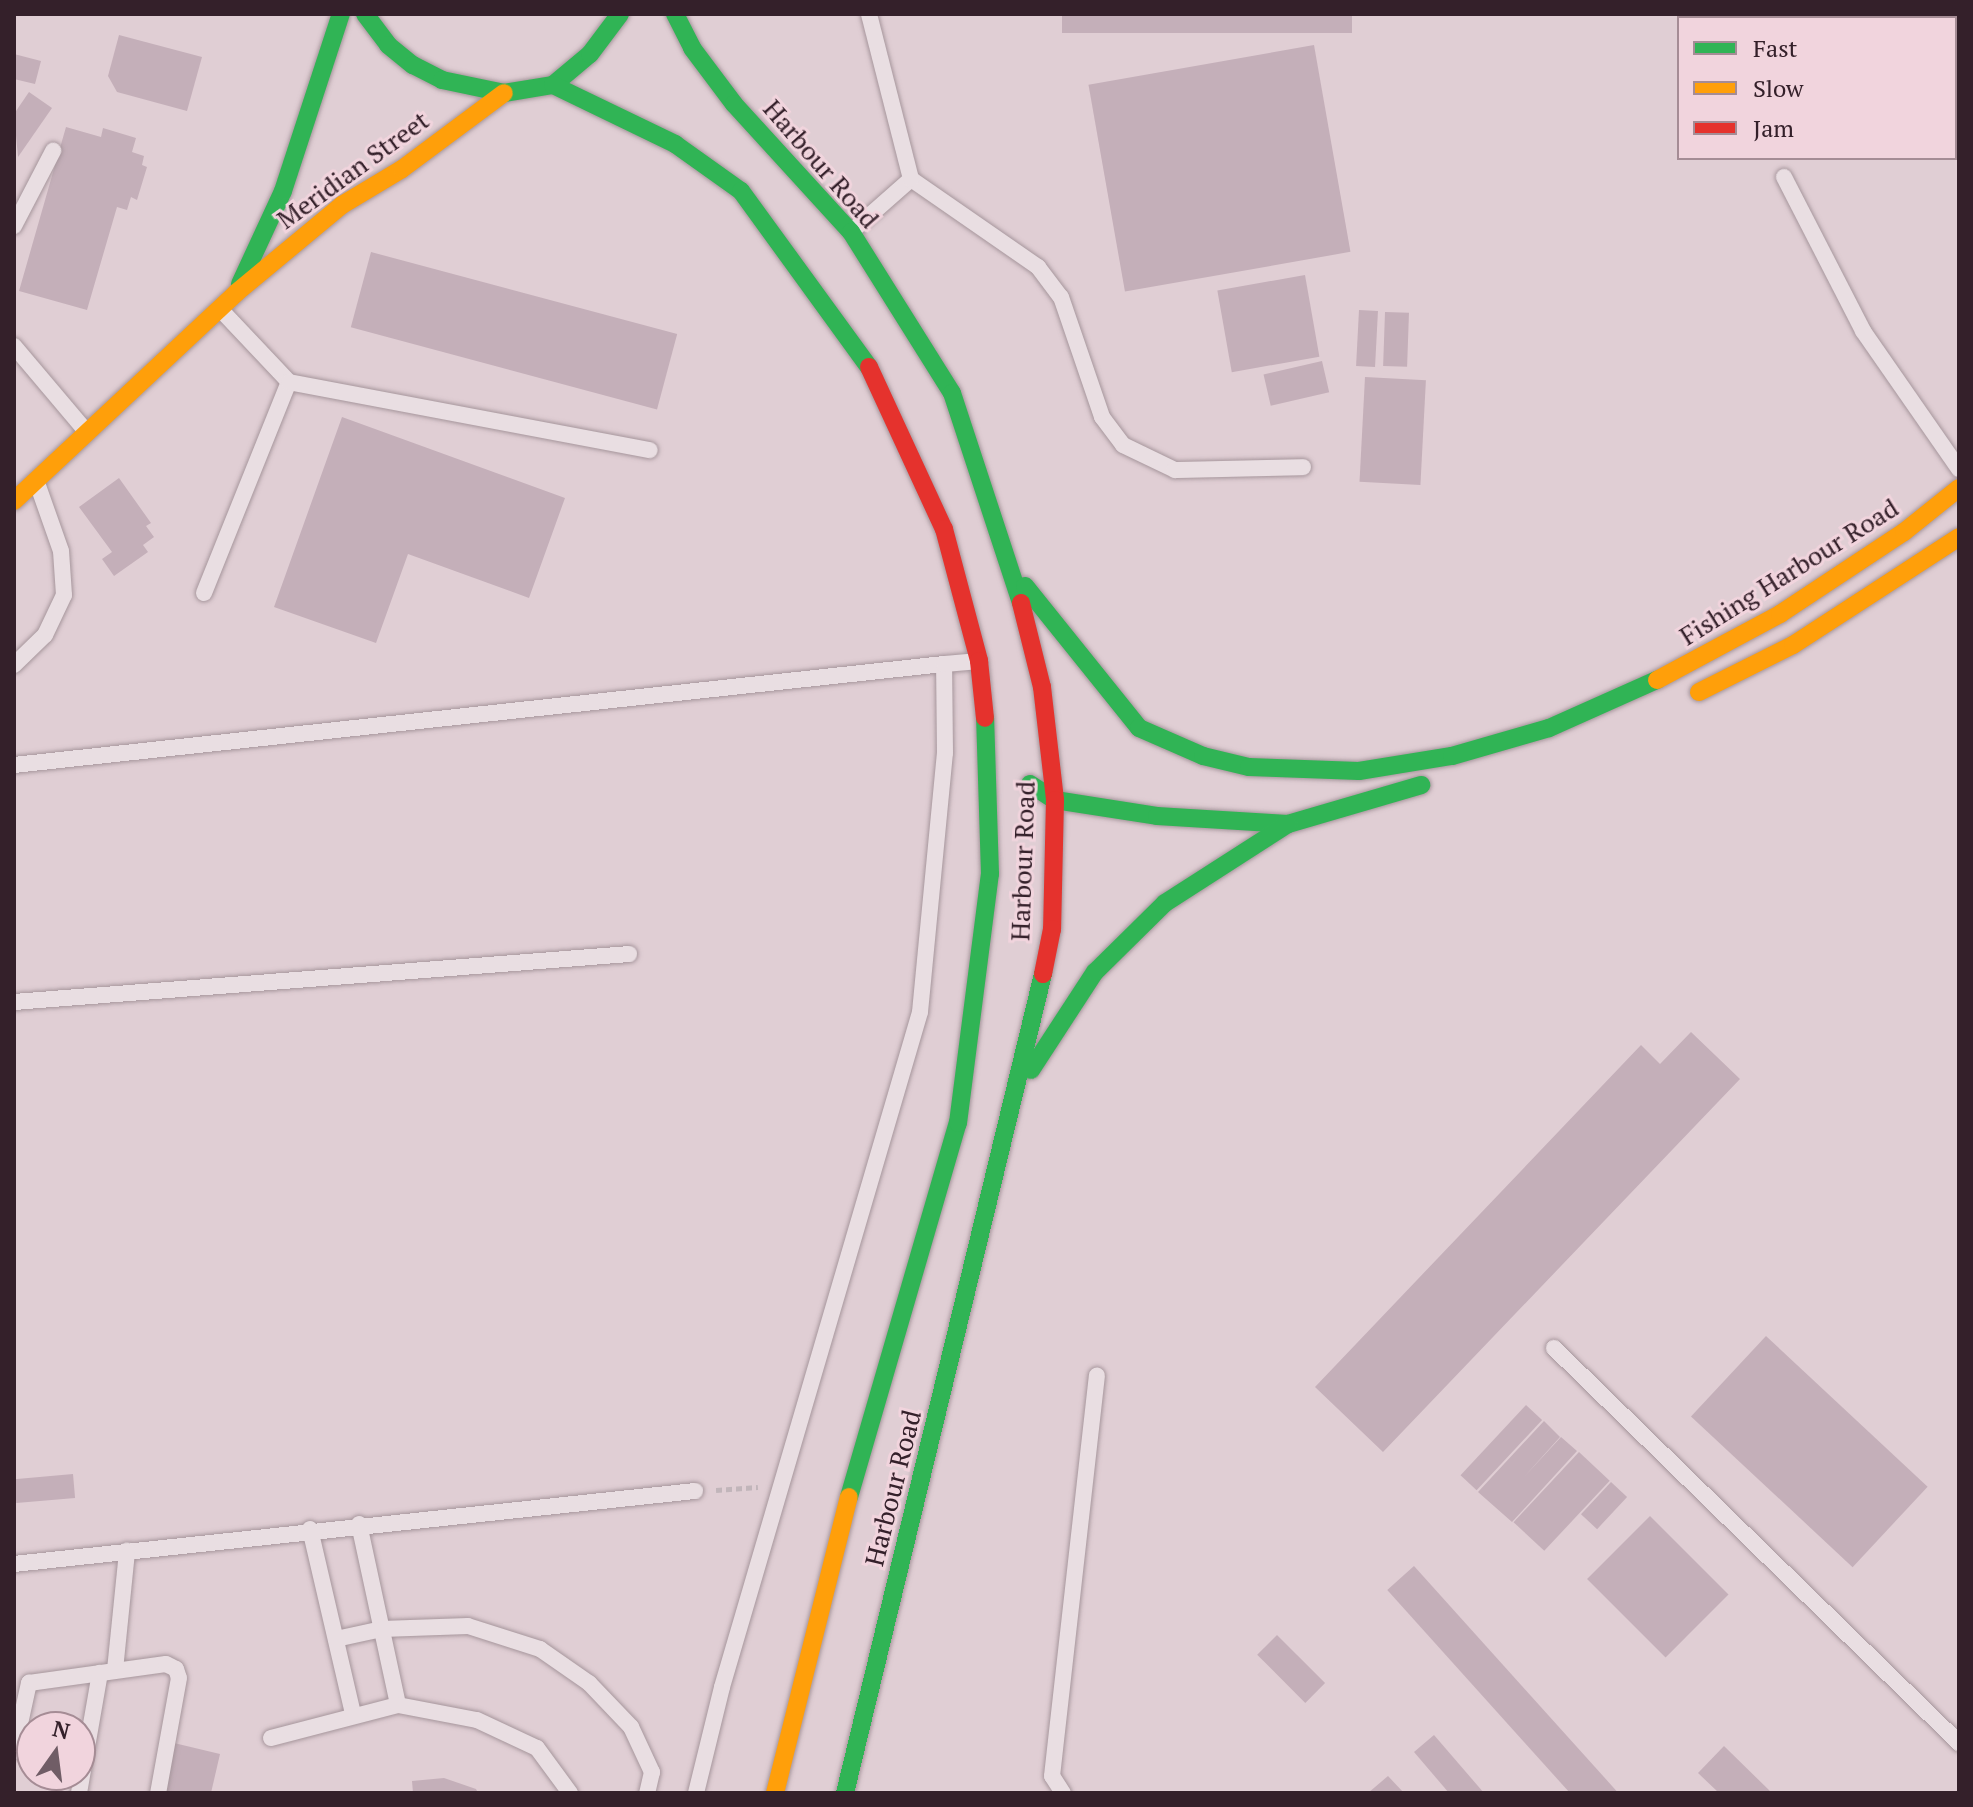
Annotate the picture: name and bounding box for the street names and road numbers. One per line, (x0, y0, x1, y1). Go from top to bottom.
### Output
street label: Harbour Road (757, 93, 885, 235)
street label: Meridian Street (271, 104, 435, 236)
street label: Fishing Harbour Road (1674, 492, 1904, 652)
street label: Harbour Road (1005, 781, 1041, 941)
street label: Harbour Road (859, 1407, 927, 1569)

